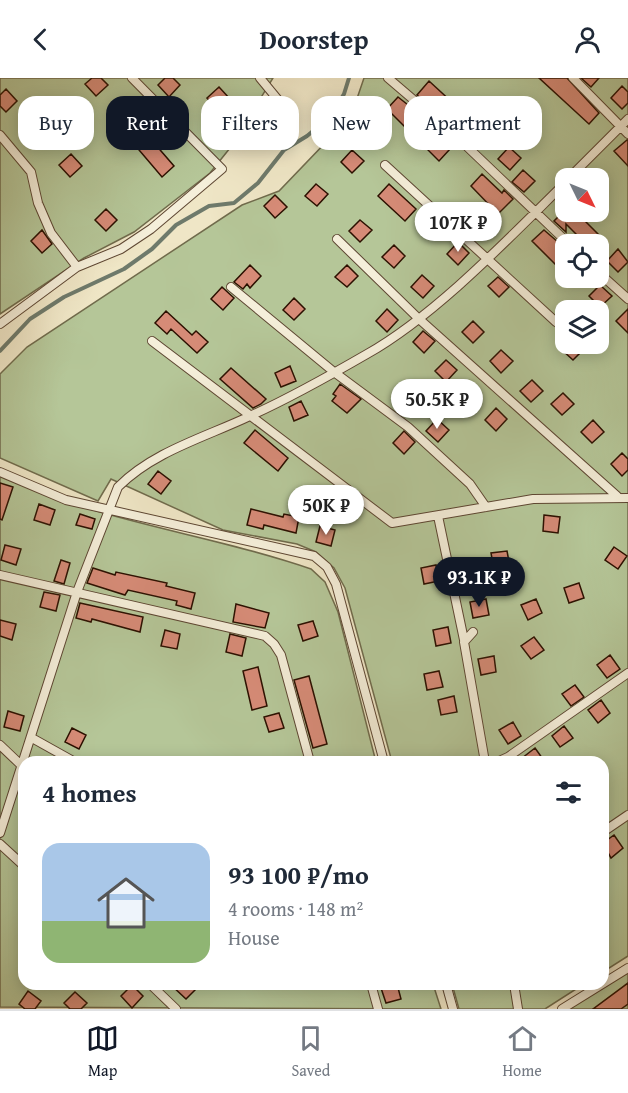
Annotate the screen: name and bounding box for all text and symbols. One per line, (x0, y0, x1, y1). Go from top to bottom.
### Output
text: Doorstep (259, 19, 369, 59)
icon: back (24, 23, 57, 56)
icon: person (571, 23, 604, 56)
chip: Buy (18, 96, 94, 150)
chip: Rent (106, 96, 189, 150)
chip: Filters (201, 96, 299, 150)
chip: New (311, 96, 392, 150)
chip: Apartment (404, 96, 542, 150)
north arrow (555, 168, 609, 222)
map controls (555, 168, 609, 354)
pin: 107K ₽ (409, 202, 507, 253)
text: 107K ₽ (429, 207, 487, 236)
button: locate (555, 234, 609, 288)
button: layers (555, 300, 609, 354)
pin: 50.5K ₽ (382, 379, 492, 430)
text: 50.5K ₽ (405, 384, 469, 413)
pin: 50K ₽ (284, 485, 368, 536)
text: 50K ₽ (302, 490, 350, 519)
pin: 93.1K ₽ (424, 557, 534, 608)
text: 93.1K ₽ (447, 562, 511, 591)
text: 4 homes (42, 773, 137, 812)
icon: filters (552, 776, 585, 809)
text: 93 100 ₽/mo (228, 855, 369, 894)
icon: home (90, 867, 162, 939)
text: 4 rooms · 148 m² (228, 894, 363, 923)
text: House (228, 923, 280, 952)
tab: Map (86, 1022, 119, 1082)
tab: Saved (291, 1022, 330, 1082)
tab: Home (502, 1022, 542, 1082)

